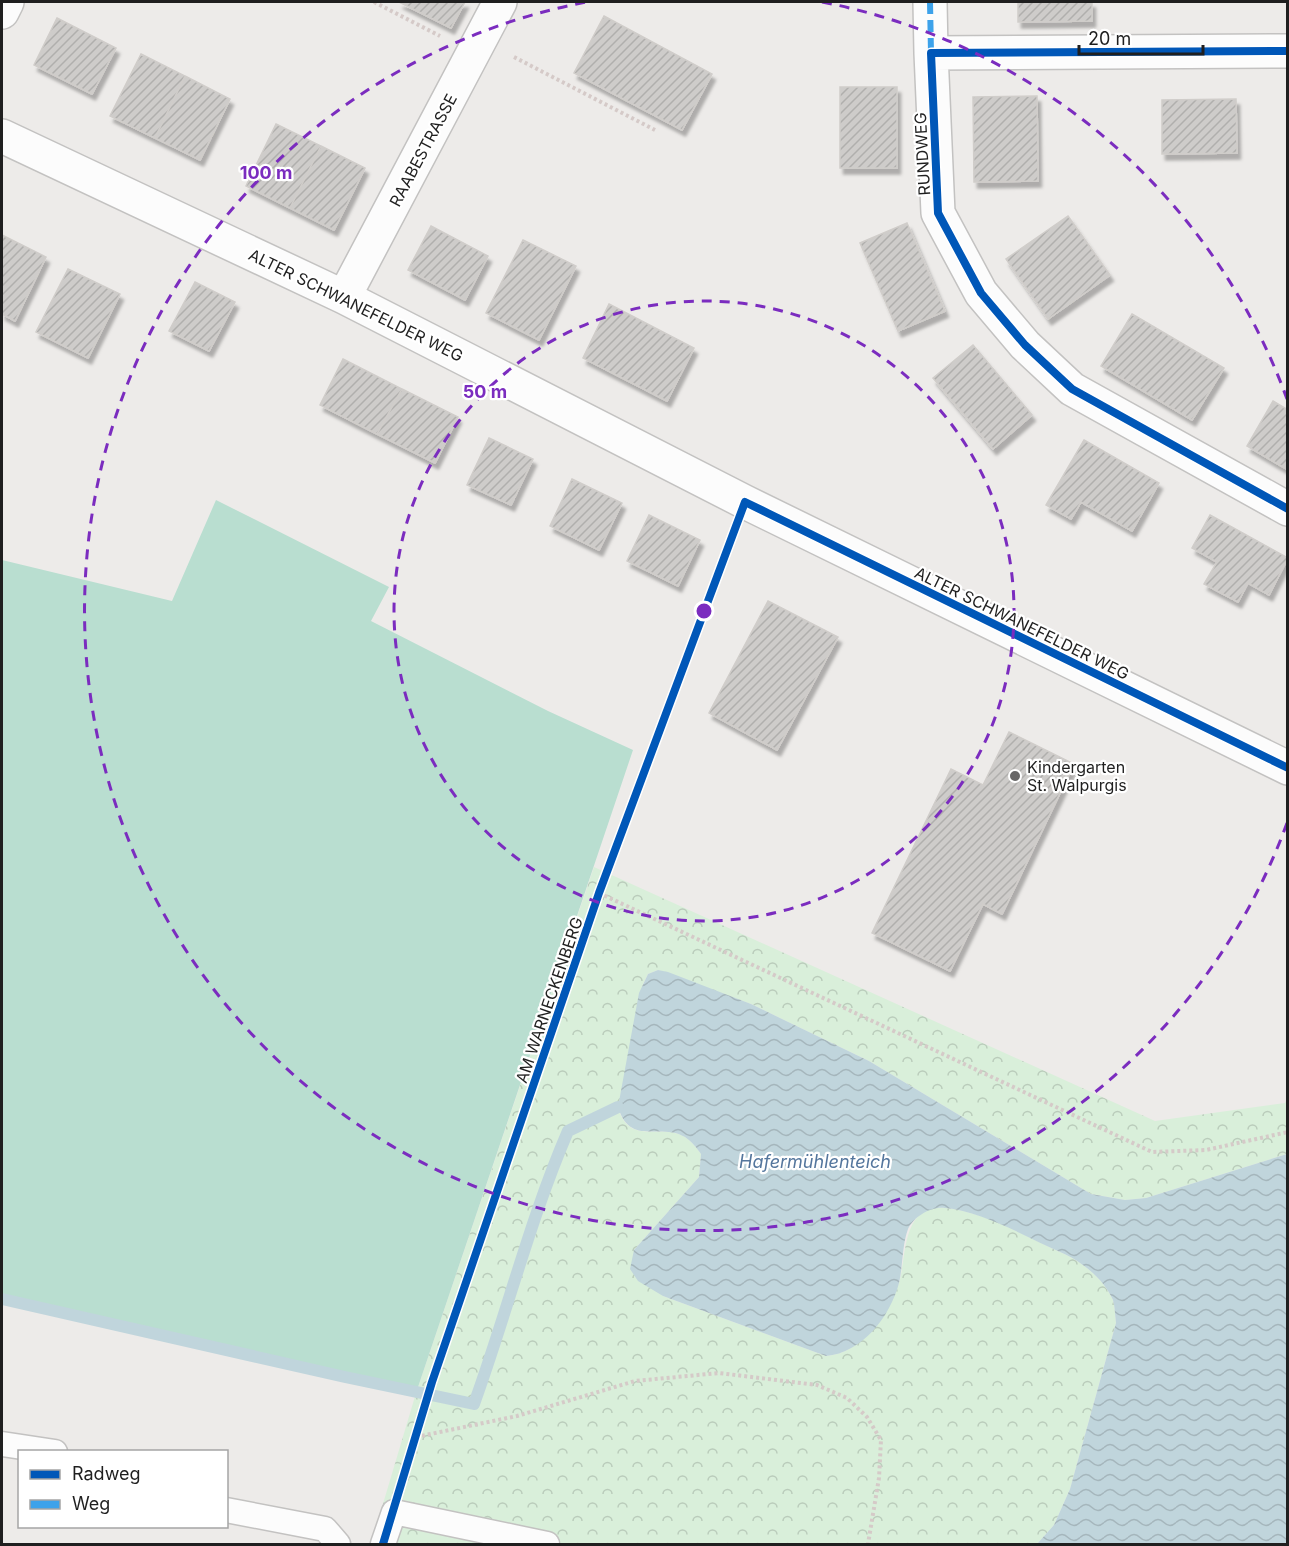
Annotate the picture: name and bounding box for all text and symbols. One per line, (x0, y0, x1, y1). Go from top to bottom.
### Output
scale bar (1079, 18, 1204, 56)
text: 20 m (1088, 28, 1131, 49)
street label: RAABESTRASSE (385, 90, 461, 210)
street label: RUNDWEG (910, 112, 934, 196)
text: 100 m (240, 162, 292, 183)
street label: ALTER SCHWANEFELDER WEG (246, 244, 466, 366)
text: 50 m (463, 381, 507, 402)
street label: ALTER SCHWANEFELDER WEG (912, 562, 1132, 684)
centre of rings (694, 601, 714, 621)
place label: Kindergarten St. Walpurgis (1027, 757, 1127, 795)
marker: Kindergarten St. Walpurgis (1008, 769, 1022, 783)
street label: AM WARNECKENBERG (511, 914, 587, 1086)
water label: Hafermühlenteich (739, 1151, 891, 1172)
legend (18, 1450, 228, 1528)
text: Radweg (72, 1463, 141, 1484)
text: Weg (72, 1493, 110, 1514)

